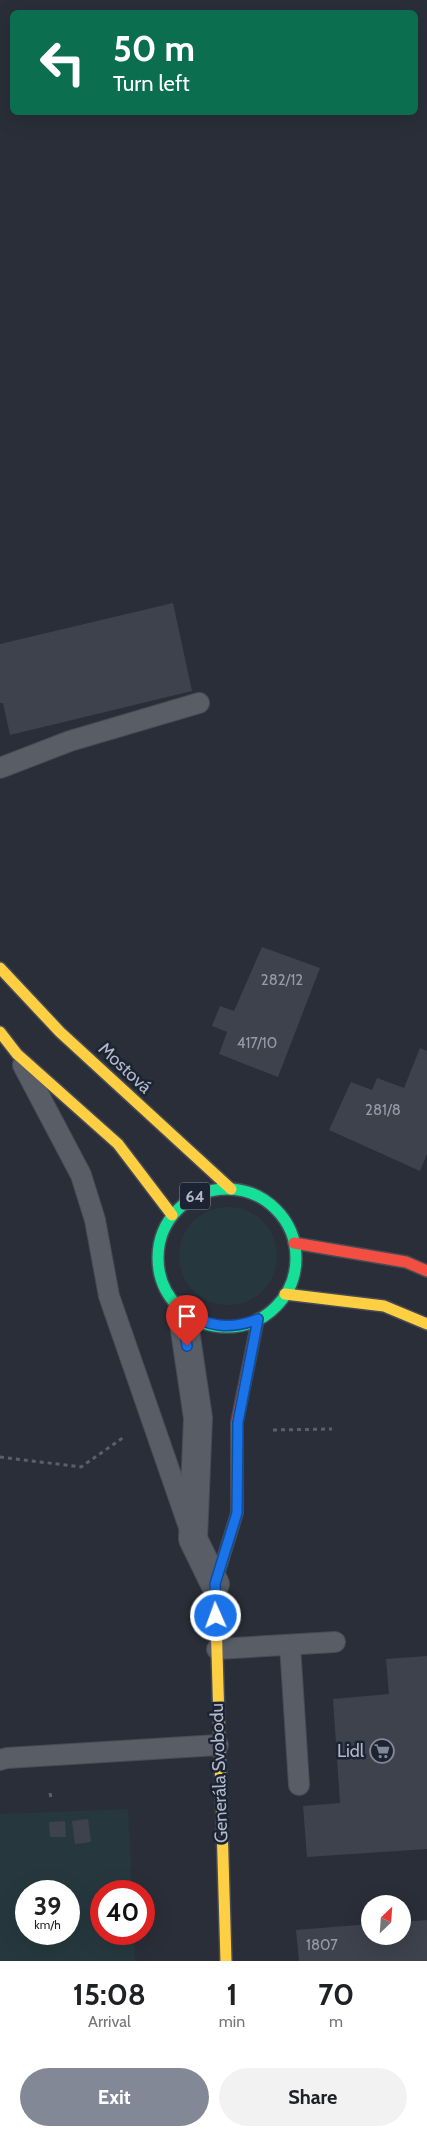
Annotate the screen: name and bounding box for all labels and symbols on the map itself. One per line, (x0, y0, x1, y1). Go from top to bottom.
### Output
house number: 282/12 (261, 971, 303, 989)
house number: 417/10 (237, 1034, 277, 1052)
street label: Mostová (94, 1038, 156, 1098)
house number: 281/8 (365, 1101, 401, 1119)
road number: 64 (180, 1182, 210, 1210)
pin (166, 1295, 208, 1346)
position arrow (189, 1589, 241, 1641)
street label: Generála Svobodu (206, 1703, 232, 1843)
supermarket icon: Lidl (369, 1738, 395, 1764)
place label: Lidl (337, 1740, 365, 1762)
speed limit sign: 40 (90, 1880, 155, 1945)
north arrow (361, 1895, 411, 1945)
house number: 1807 (306, 1936, 338, 1954)

